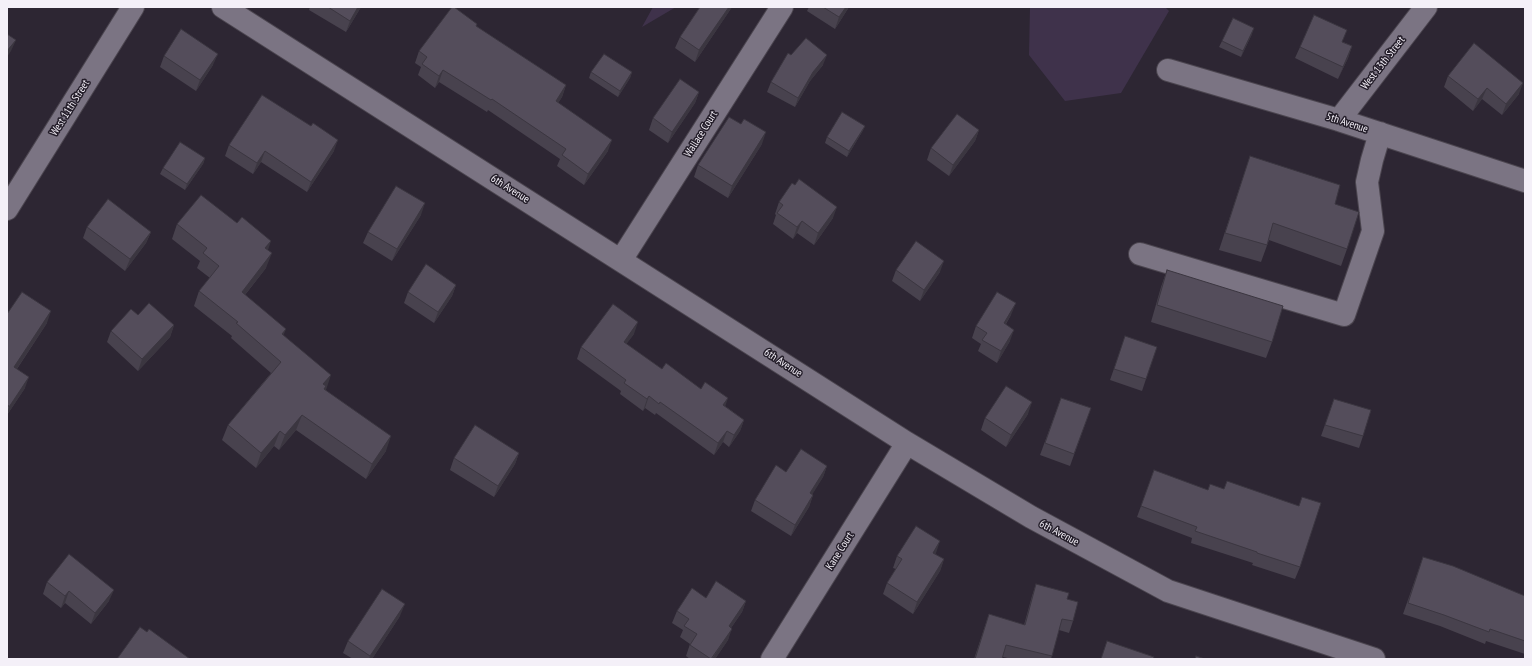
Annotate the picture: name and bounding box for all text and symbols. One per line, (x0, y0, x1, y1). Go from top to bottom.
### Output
street label: West 13th Street (1358, 34, 1408, 92)
street label: West 11th Street (48, 78, 92, 138)
street label: Wallace Court (682, 108, 720, 160)
street label: 5th Avenue (1325, 110, 1369, 136)
street label: 6th Avenue (488, 172, 532, 206)
street label: 6th Avenue (761, 346, 805, 380)
street label: 6th Avenue (1037, 517, 1081, 549)
street label: Kane Court (823, 530, 857, 572)

